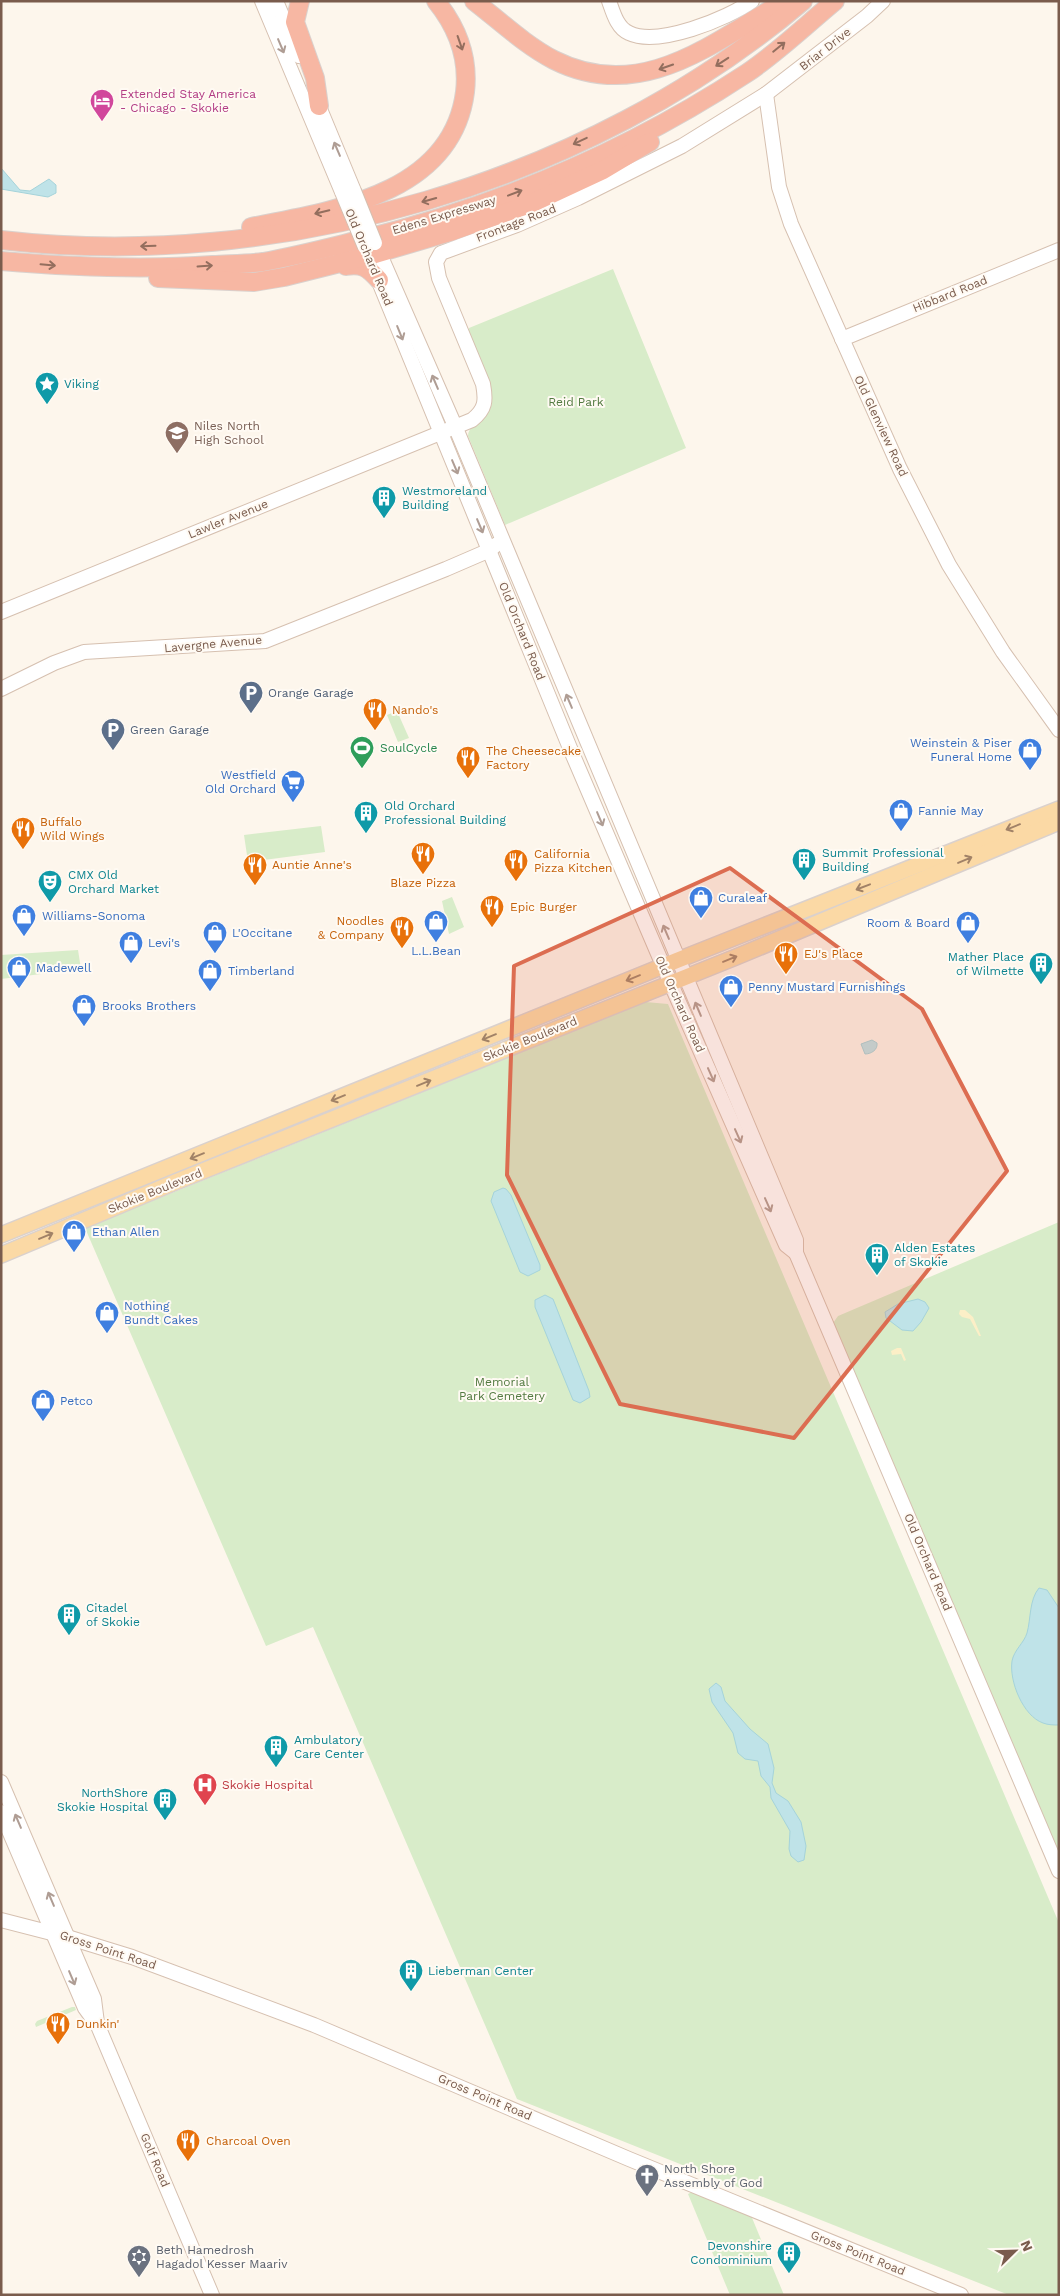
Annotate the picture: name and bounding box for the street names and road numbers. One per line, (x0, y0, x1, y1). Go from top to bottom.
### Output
street label: Briar Drive (797, 25, 854, 73)
street label: Edens Expressway (390, 192, 498, 237)
street label: Frontage Road (474, 201, 558, 245)
street label: Old Orchard Road (342, 206, 396, 308)
street label: Hibbard Road (911, 273, 989, 315)
street label: Old Glenview Road (851, 373, 911, 479)
street label: Lawler Avenue (186, 497, 270, 541)
street label: Old Orchard Road (496, 580, 548, 682)
street label: Lavergne Avenue (163, 633, 263, 655)
street label: Old Orchard Road (652, 953, 708, 1055)
street label: Skokie Boulevard (481, 1014, 579, 1064)
street label: Skokie Boulevard (106, 1166, 204, 1216)
street label: Old Orchard Road (901, 1511, 955, 1613)
street label: Gross Point Road (58, 1928, 158, 1972)
street label: Gross Point Road (436, 2071, 534, 2123)
street label: Golf Road (137, 2131, 173, 2189)
street label: Gross Point Road (809, 2228, 907, 2278)

